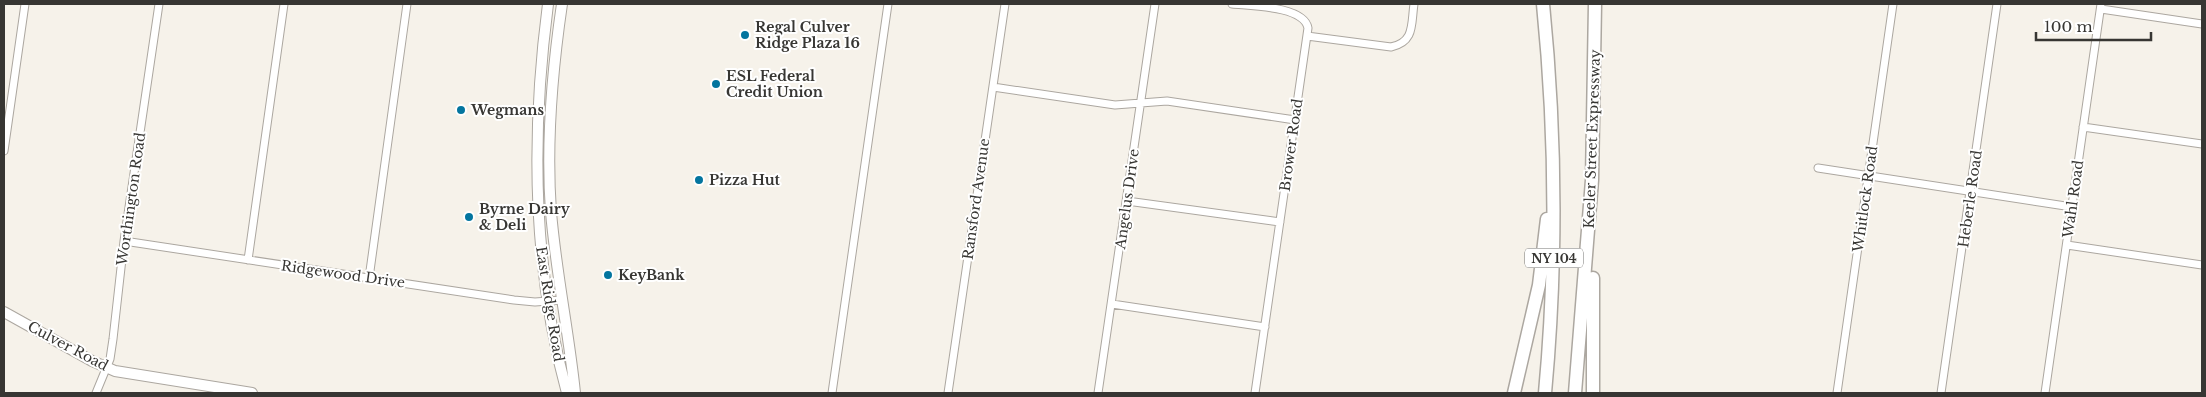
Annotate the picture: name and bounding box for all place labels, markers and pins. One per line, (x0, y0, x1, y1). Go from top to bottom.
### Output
place label: Regal Culver Ridge Plaza 16 (755, 18, 860, 52)
marker: Regal Culver Ridge Plaza 16 (739, 29, 751, 41)
place label: ESL Federal Credit Union (726, 67, 823, 101)
marker: ESL Federal Credit Union (710, 78, 722, 90)
place label: Wegmans (470, 101, 545, 119)
marker: Wegmans (455, 104, 467, 116)
place label: Pizza Hut (709, 171, 781, 189)
marker: Pizza Hut (693, 174, 705, 186)
place label: Byrne Dairy & Deli (479, 200, 571, 234)
marker: Byrne Dairy & Deli (463, 211, 475, 223)
place label: KeyBank (618, 266, 685, 284)
marker: KeyBank (602, 269, 614, 281)

